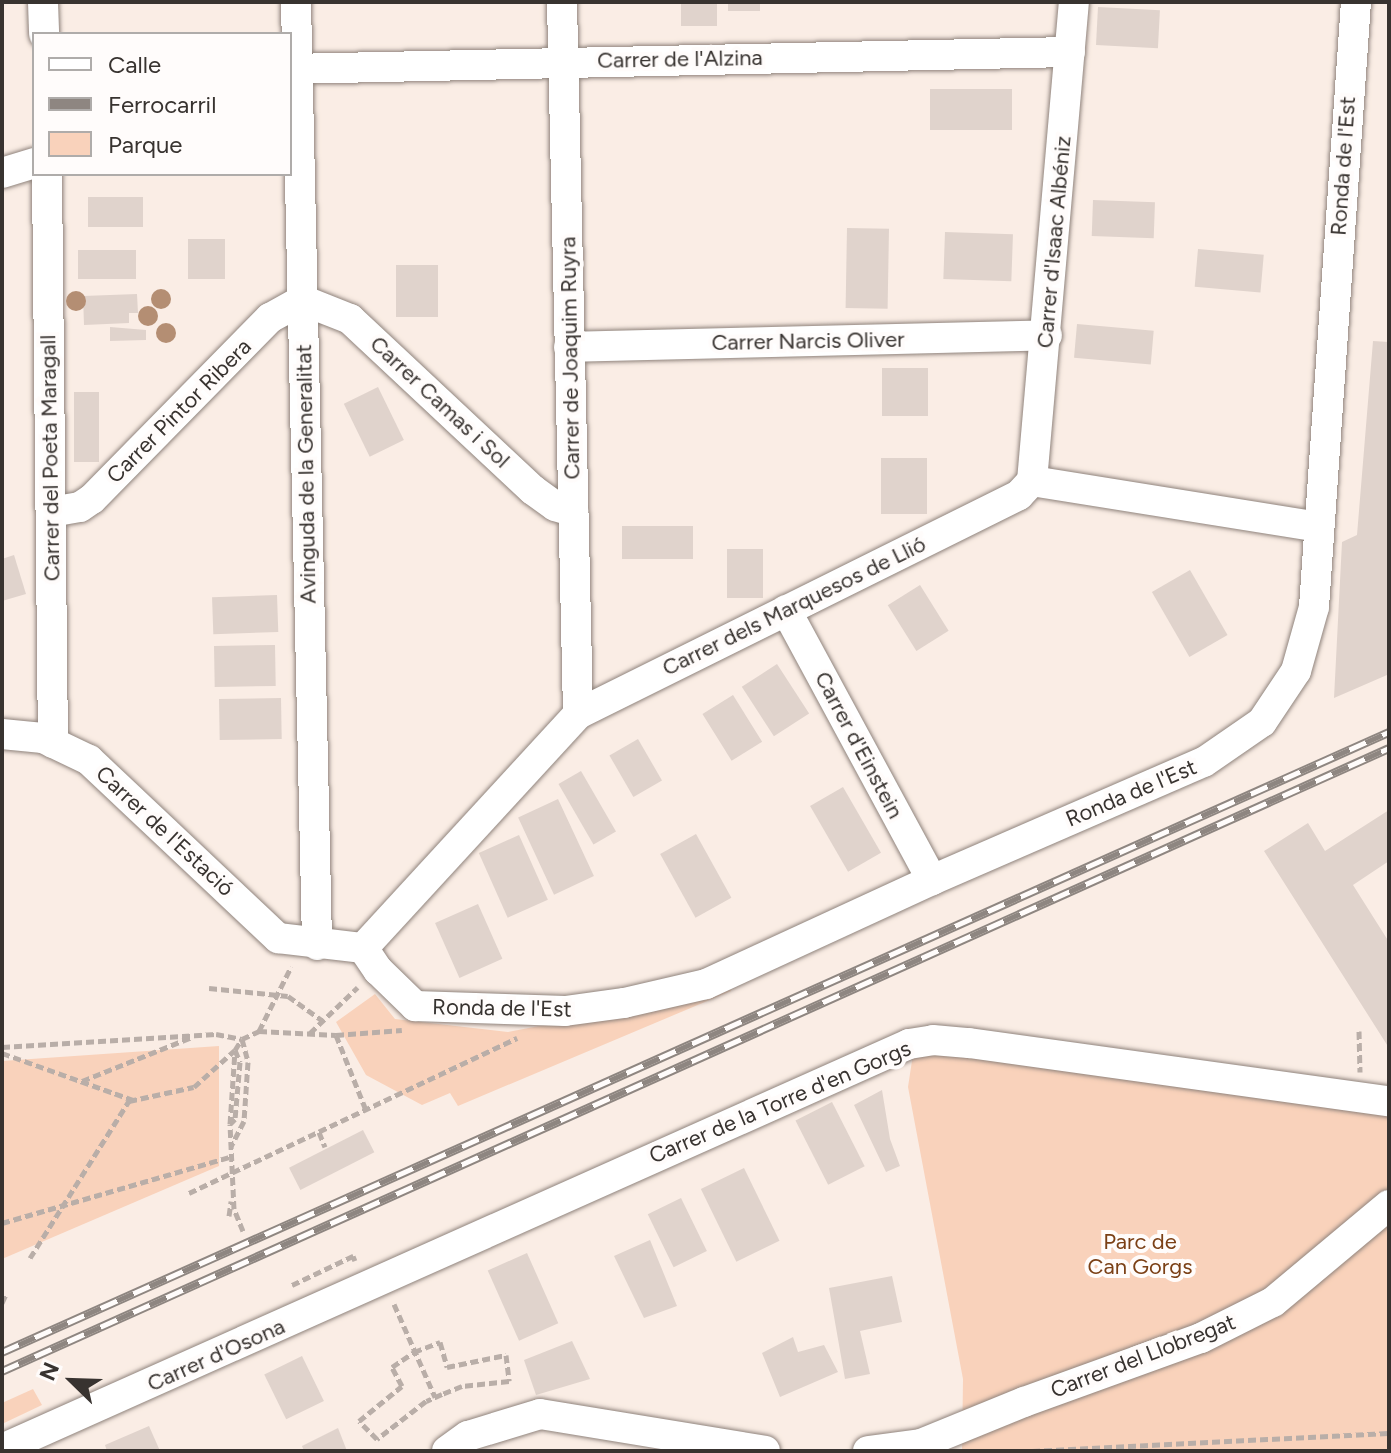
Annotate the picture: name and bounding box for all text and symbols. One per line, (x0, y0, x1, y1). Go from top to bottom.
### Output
legend (32, 32, 292, 176)
street label: Carrer de l'Alzina (597, 44, 763, 74)
text: Calle (108, 50, 161, 79)
text: Ferrocarril (108, 90, 216, 119)
street label: Ronda de l'Est (1325, 95, 1361, 237)
text: Parque (108, 130, 182, 159)
street label: Carrer d'Isaac Albéniz (1032, 135, 1076, 349)
street label: Carrer de Joaquim Ruyra (555, 236, 585, 480)
street label: Carrer Narcis Oliver (711, 326, 905, 356)
street label: Carrer Camas i Sol (365, 331, 515, 473)
street label: Carrer Pintor Ribera (101, 333, 257, 489)
street label: Carrer del Poeta Maragall (35, 335, 65, 581)
street label: Avinguda de la Generalitat (291, 344, 321, 604)
street label: Carrer dels Marquesos de Llió (658, 531, 930, 681)
street label: Carrer d'Einstein (809, 667, 909, 823)
street label: Ronda de l'Est (1062, 754, 1200, 832)
street label: Carrer de l'Estació (91, 760, 239, 902)
street label: Ronda de l'Est (432, 994, 572, 1022)
street label: Carrer de la Torre d'en Gorgs (645, 1035, 915, 1169)
park label: Parc de Can Gorgs (1088, 1228, 1192, 1280)
street label: Carrer del Llobregat (1047, 1309, 1239, 1403)
street label: Carrer d'Osona (143, 1313, 289, 1397)
north arrow (32, 1341, 112, 1421)
text: N (34, 1358, 65, 1385)

